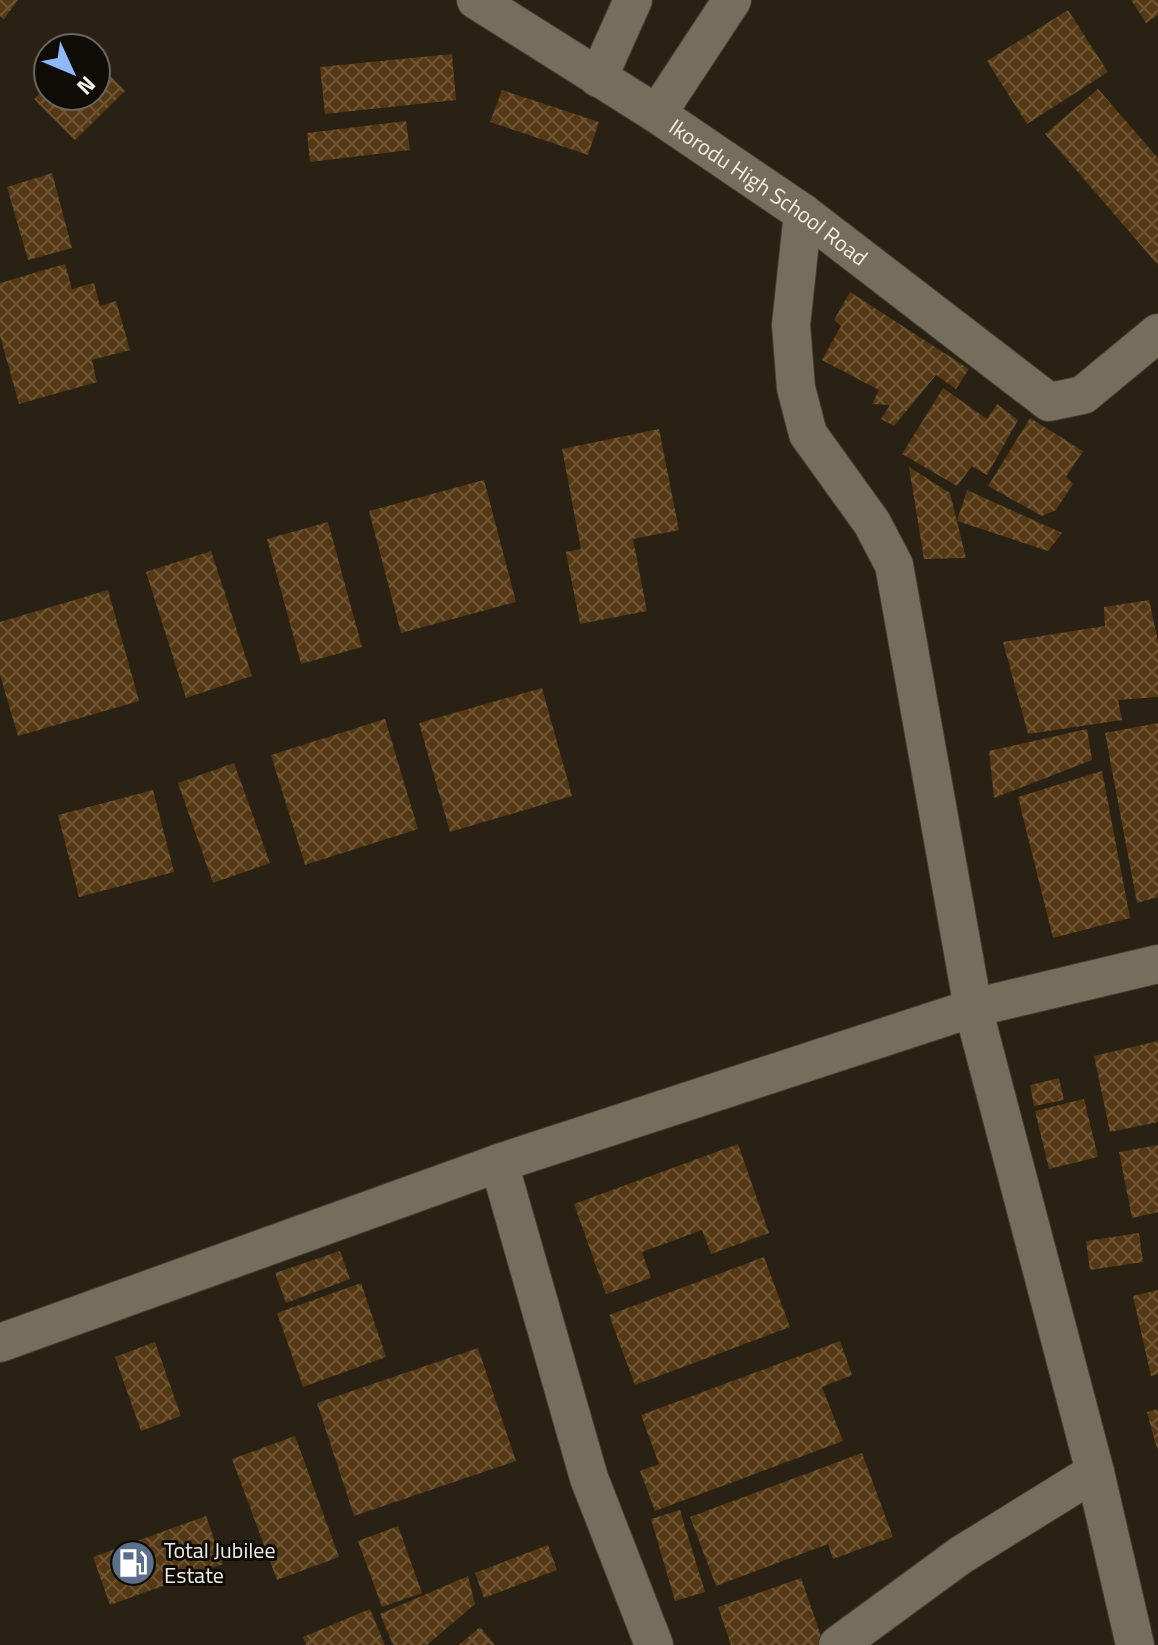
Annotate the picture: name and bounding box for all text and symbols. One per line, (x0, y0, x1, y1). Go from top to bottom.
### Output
north arrow (32, 32, 112, 112)
text: N (69, 69, 104, 103)
street label: Ikorodu High School Road (662, 110, 875, 274)
place label: Total Jubilee Estate (164, 1533, 276, 1592)
fuel station icon: Total Jubilee Estate (109, 1539, 157, 1587)

